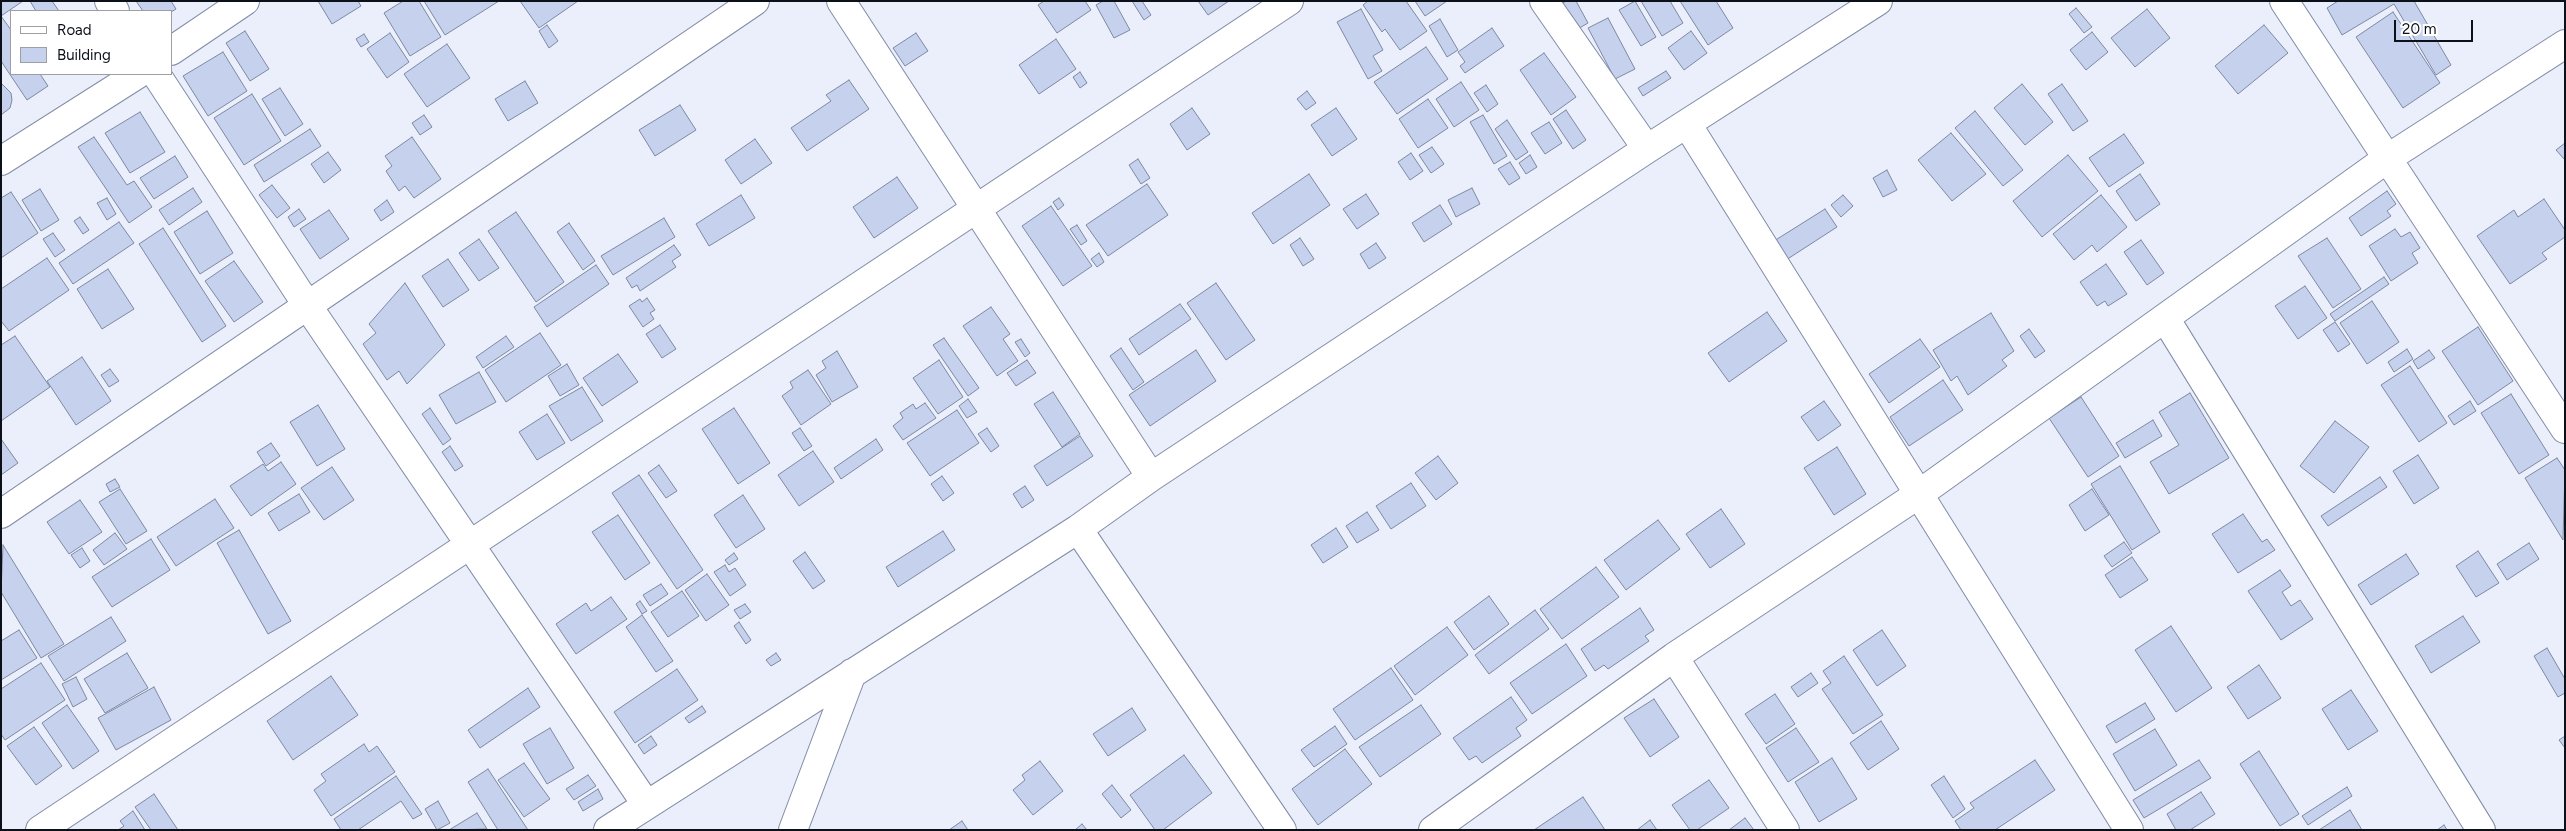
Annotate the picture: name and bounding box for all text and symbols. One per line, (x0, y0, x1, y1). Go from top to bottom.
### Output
legend (10, 10, 172, 75)
scale bar (2396, 10, 2475, 42)
text: 20 m (2402, 20, 2436, 38)
text: Road (57, 21, 92, 39)
text: Building (57, 46, 111, 64)

